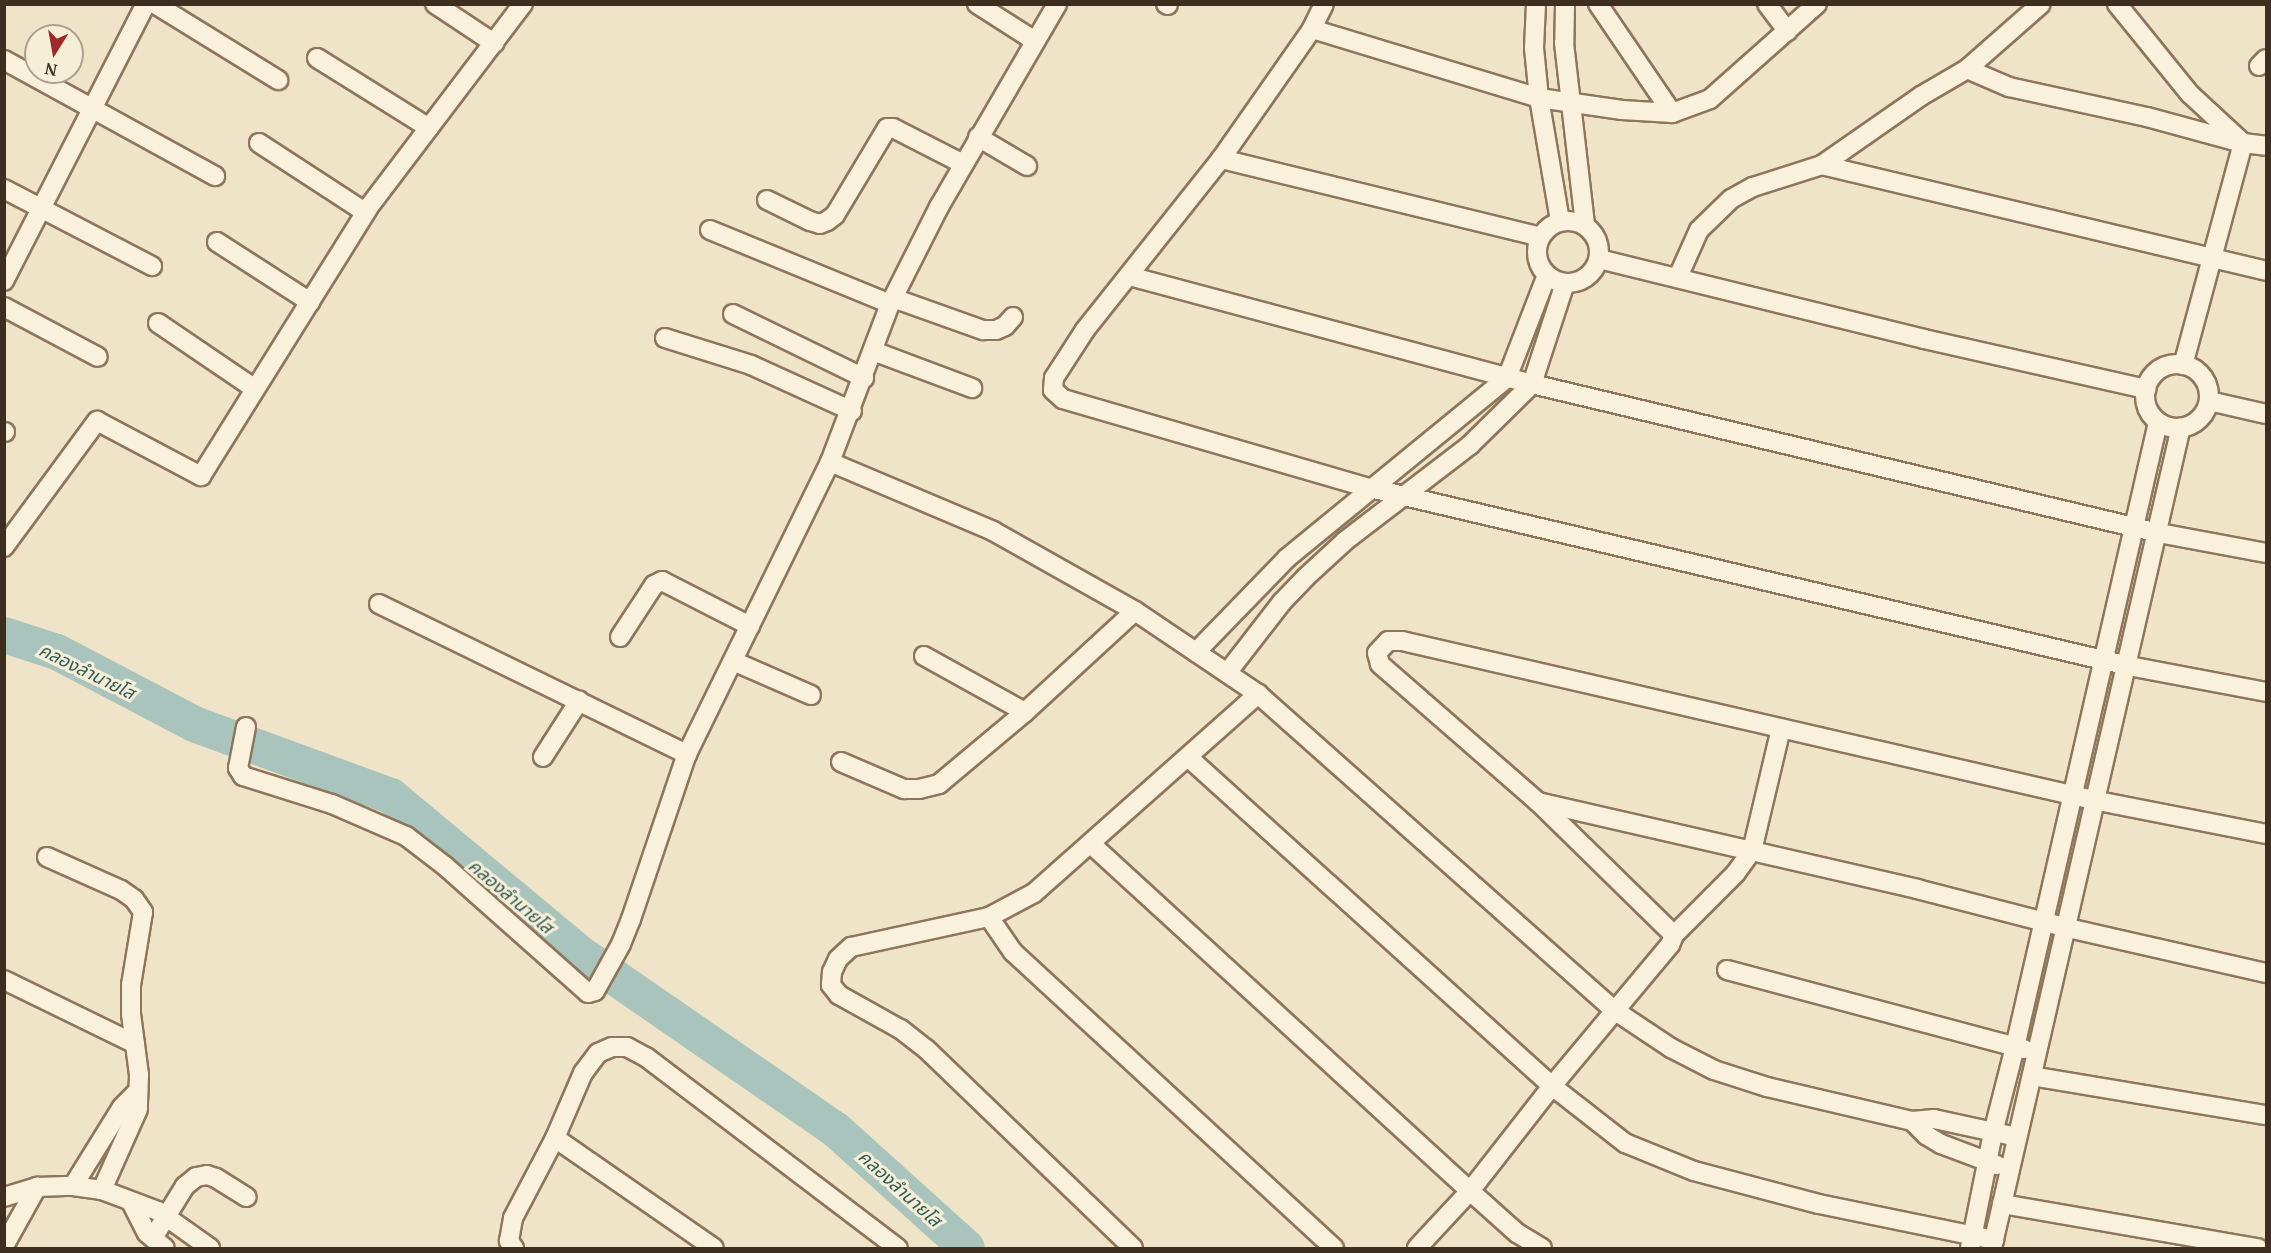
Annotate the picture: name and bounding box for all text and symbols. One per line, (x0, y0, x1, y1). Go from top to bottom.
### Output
north arrow (24, 24, 84, 84)
text: N (43, 58, 59, 82)
water label: คลองลำนายโส (36, 639, 138, 703)
water label: คลองลำนายโส (464, 854, 558, 938)
water label: คลองลำนายโส (854, 1145, 946, 1231)

